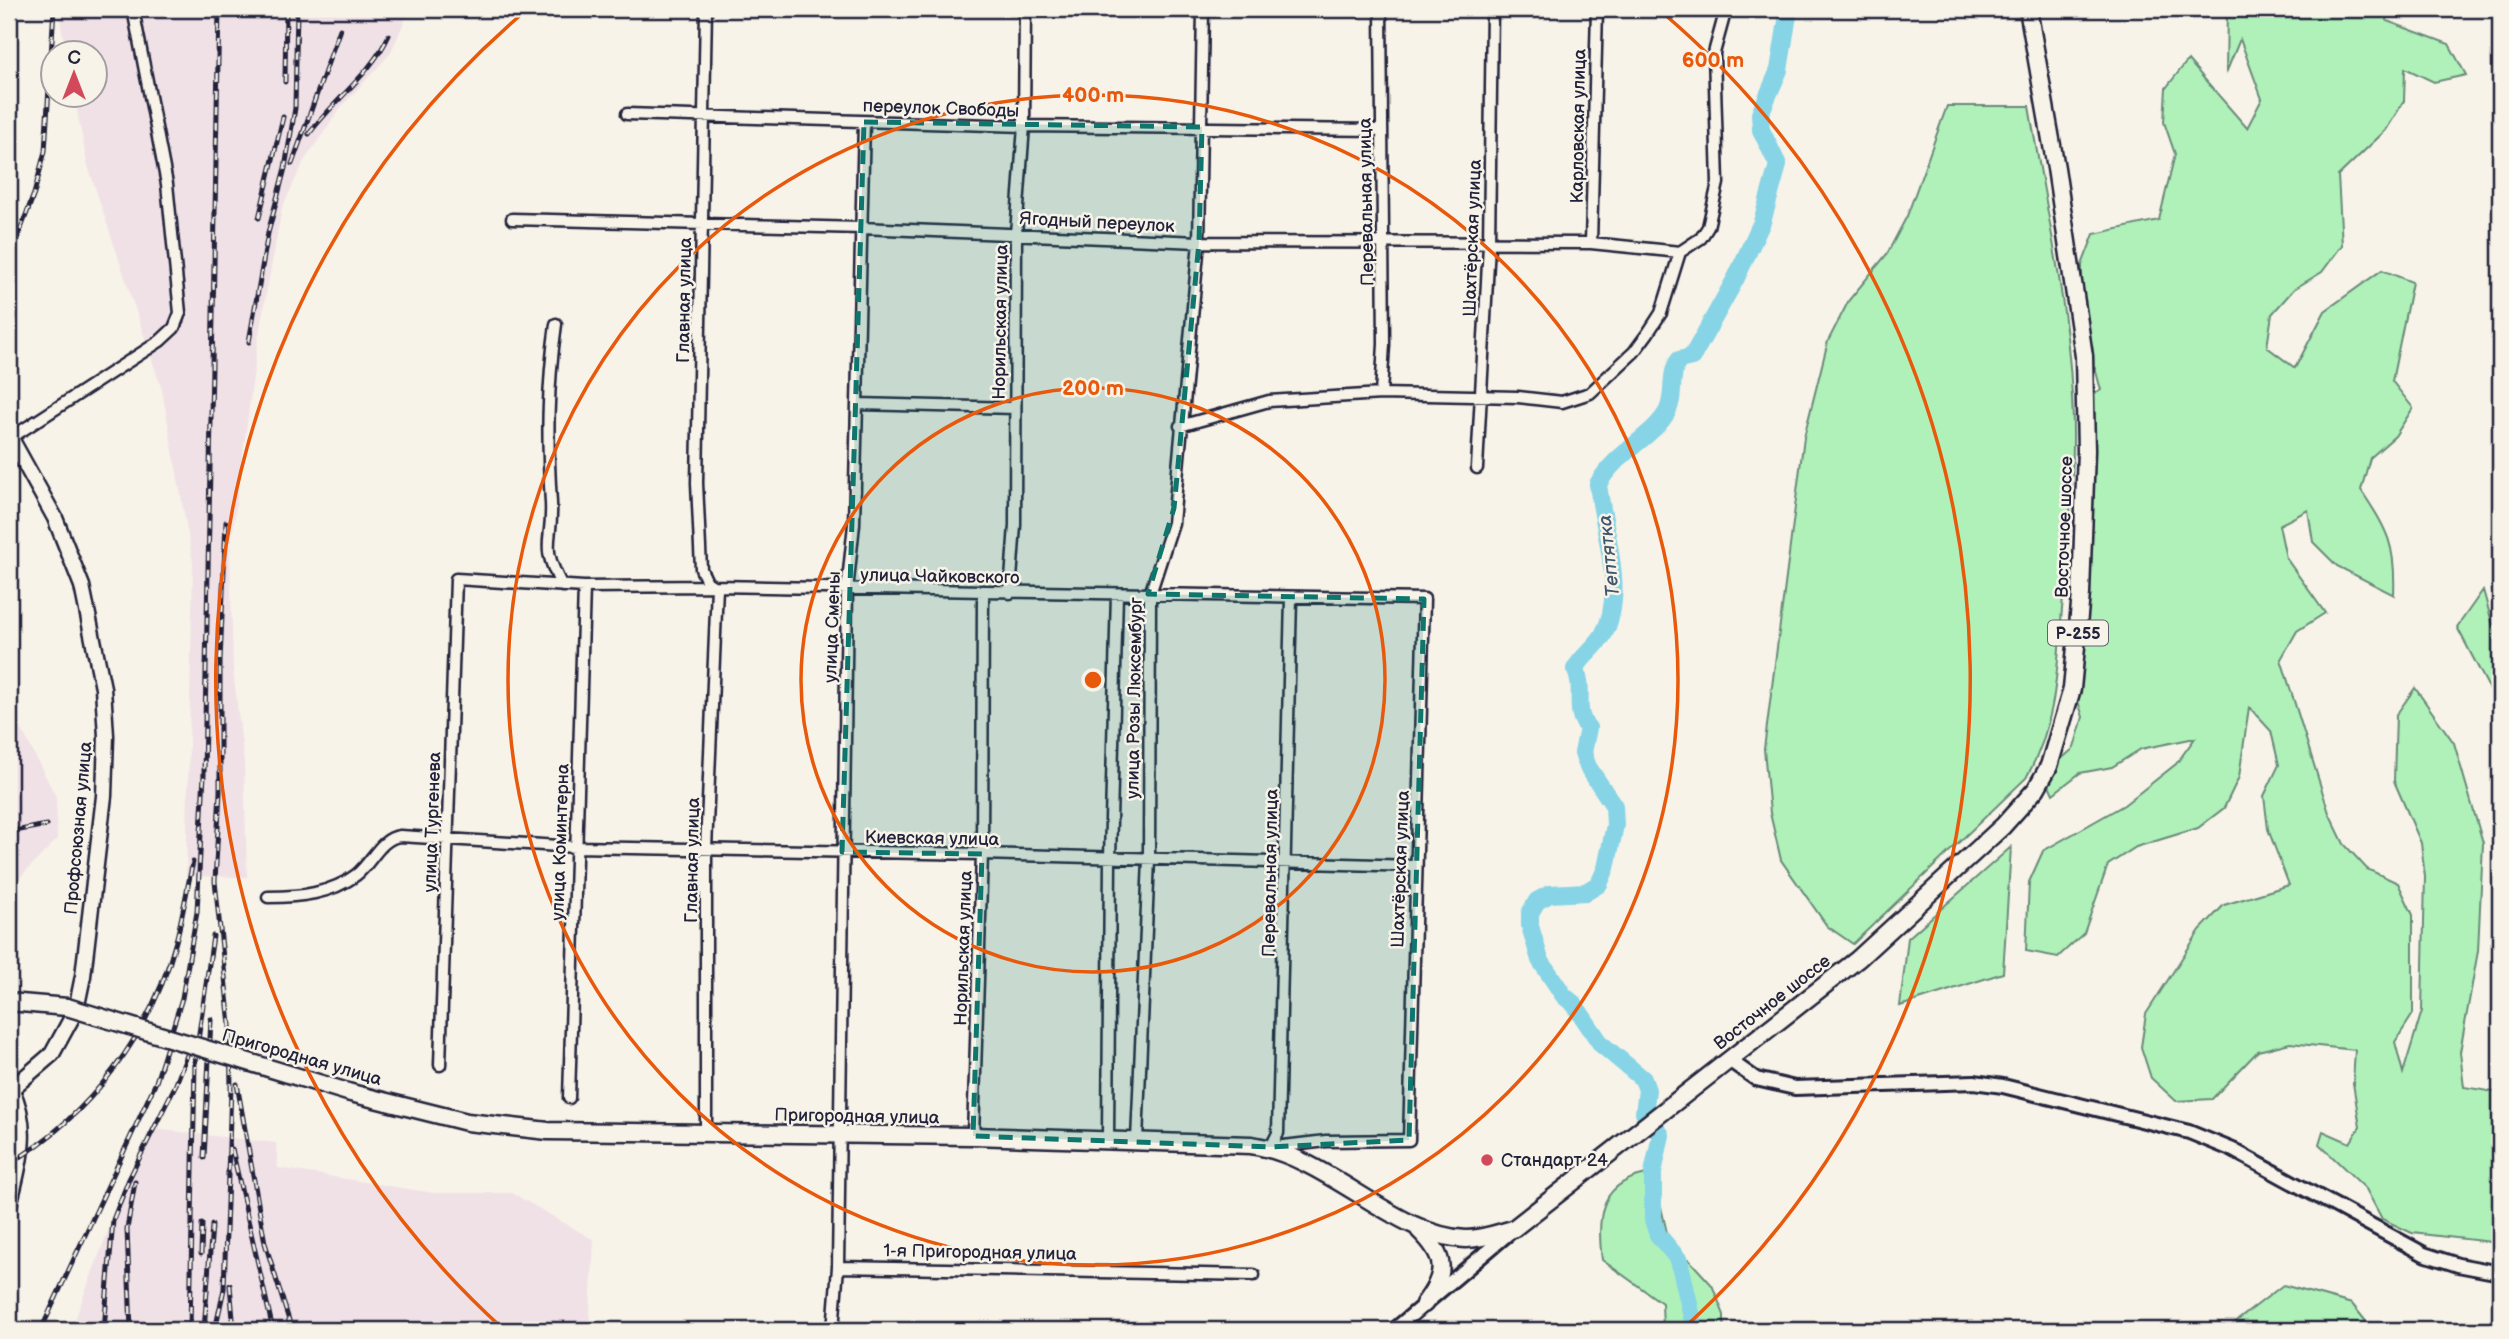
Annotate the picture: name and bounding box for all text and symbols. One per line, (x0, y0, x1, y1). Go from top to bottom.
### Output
north arrow (38, 38, 108, 108)
text: С (67, 47, 81, 70)
street label: Карловская улица (1567, 48, 1590, 204)
text: 600 m (1682, 48, 1744, 73)
text: 400 m (1062, 83, 1124, 108)
street label: переулок Свободы (862, 95, 1020, 122)
street label: Перевальная улица (1355, 117, 1378, 286)
street label: Шахтёрская улица (1459, 159, 1486, 317)
street label: Ягодный переулок (1019, 208, 1176, 237)
street label: Главная улица (673, 237, 696, 363)
street label: Норильская улица (989, 244, 1012, 400)
text: 200 m (1062, 376, 1124, 401)
street label: Восточное шоссе (2052, 456, 2077, 598)
water label: Тептятка (1594, 514, 1625, 598)
street label: улица Чайковского (860, 565, 1020, 588)
street label: улица Смены (820, 571, 845, 683)
street label: улица Розы Люксембург (1122, 597, 1147, 799)
road number: Р-255 (2048, 620, 2108, 646)
centre of rings (1081, 668, 1105, 692)
street label: Профсоюзная улица (60, 740, 97, 915)
street label: улица Тургенева (420, 751, 445, 893)
street label: улица Коминтерна (547, 763, 574, 921)
street label: Перевальная улица (1259, 788, 1282, 957)
street label: Шахтёрская улица (1387, 790, 1414, 948)
street label: Главная улица (681, 797, 704, 923)
street label: Киевская улица (865, 827, 1000, 850)
street label: Норильская улица (950, 870, 977, 1026)
street label: Восточное шоссе (1710, 950, 1835, 1054)
street label: Пригородная улица (220, 1025, 384, 1090)
street label: Пригородная улица (774, 1105, 940, 1128)
place label: Стандарт 24 (1501, 1150, 1608, 1171)
marker: Стандарт 24 (1479, 1152, 1495, 1168)
street label: 1-я Пригородная улица (883, 1240, 1077, 1265)

